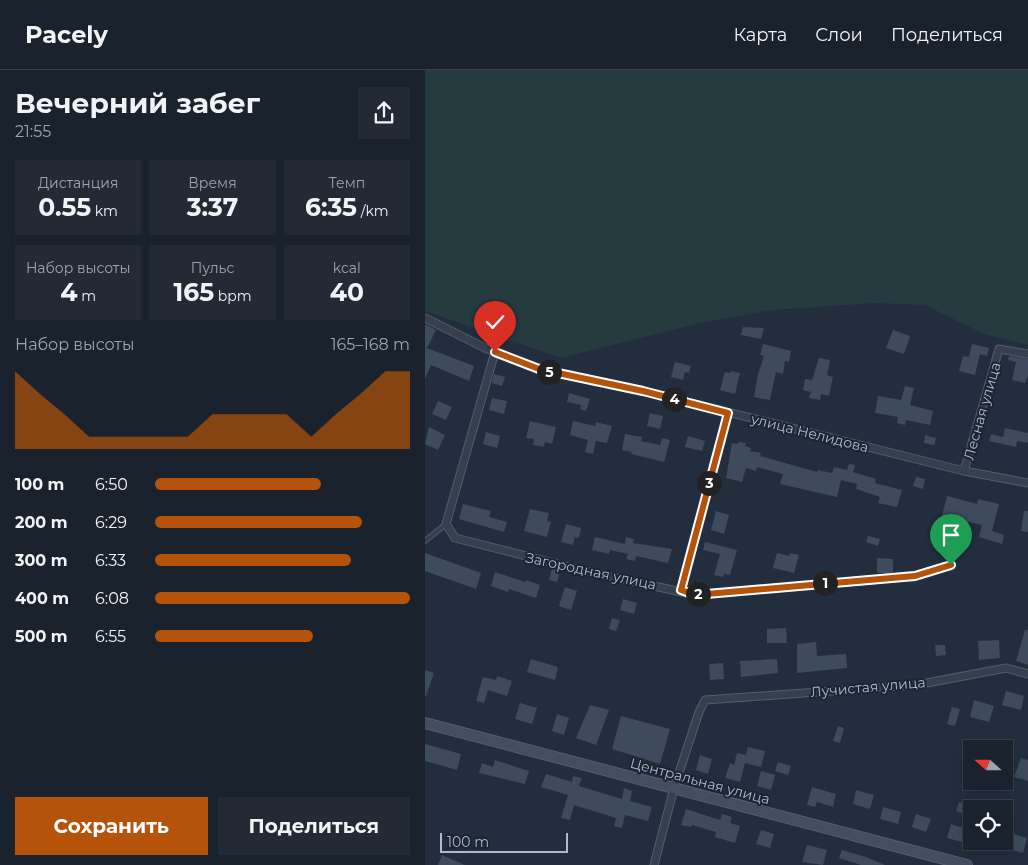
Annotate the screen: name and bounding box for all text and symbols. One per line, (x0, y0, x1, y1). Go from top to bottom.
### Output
text: Pacely (25, 20, 108, 49)
text: Карта (733, 24, 787, 46)
text: Слои (815, 24, 863, 46)
text: Поделиться (891, 24, 1003, 46)
text: Вечерний забег (15, 86, 260, 120)
button: share (358, 87, 410, 139)
text: 21:55 (15, 122, 51, 141)
text: Дистанция (38, 174, 118, 192)
text: Время (188, 174, 237, 192)
text: Темп (329, 174, 365, 192)
text: 0.55 (38, 192, 91, 222)
text: 3:37 (187, 192, 238, 222)
text: 6:35 (305, 192, 357, 222)
text: km (91, 202, 118, 220)
text: /km (357, 202, 389, 220)
text: Набор высоты (26, 259, 130, 277)
text: Пульс (191, 259, 234, 277)
text: kcal (333, 259, 361, 277)
text: 4 (60, 277, 78, 307)
text: 165 (173, 277, 214, 307)
text: 40 (330, 277, 364, 307)
text: m (78, 287, 96, 305)
text: bpm (214, 287, 252, 305)
pin (474, 301, 516, 352)
icon: check (481, 308, 509, 336)
text: Набор высоты (15, 335, 135, 354)
text: 165–168 m (331, 335, 410, 354)
pin: 5 (537, 360, 561, 384)
street label: Лесная улица (959, 360, 1005, 462)
text: 5 (545, 363, 554, 381)
pin: 4 (661, 386, 687, 412)
text: 4 (670, 390, 679, 408)
street label: улица Нелидова (748, 409, 871, 456)
pin: 3 (697, 470, 721, 496)
text: 3 (705, 474, 714, 492)
text: 100 m (15, 475, 64, 494)
text: 6:50 (95, 475, 128, 494)
text: 200 m (15, 513, 67, 532)
text: 6:29 (95, 513, 127, 532)
pin (930, 514, 972, 565)
icon: arrive (937, 521, 965, 549)
street label: Загородная улица (524, 548, 658, 594)
text: 300 m (15, 551, 68, 570)
text: 6:33 (95, 551, 126, 570)
pin: 1 (813, 570, 837, 596)
text: 1 (823, 574, 828, 592)
pin: 2 (685, 582, 711, 606)
text: 2 (694, 585, 703, 603)
text: 400 m (15, 589, 69, 608)
text: 6:08 (95, 589, 129, 608)
text: 500 m (15, 627, 68, 646)
text: 6:55 (95, 627, 126, 646)
street label: Лучистая улица (810, 673, 926, 701)
north arrow (963, 740, 1013, 790)
map controls (963, 740, 1013, 850)
street label: Центральная улица (628, 754, 772, 808)
button: Сохранить (15, 797, 208, 855)
button: Поделиться (218, 797, 410, 855)
button: locate (963, 800, 1013, 850)
scale bar (440, 830, 567, 853)
text: 100 m (447, 833, 489, 851)

